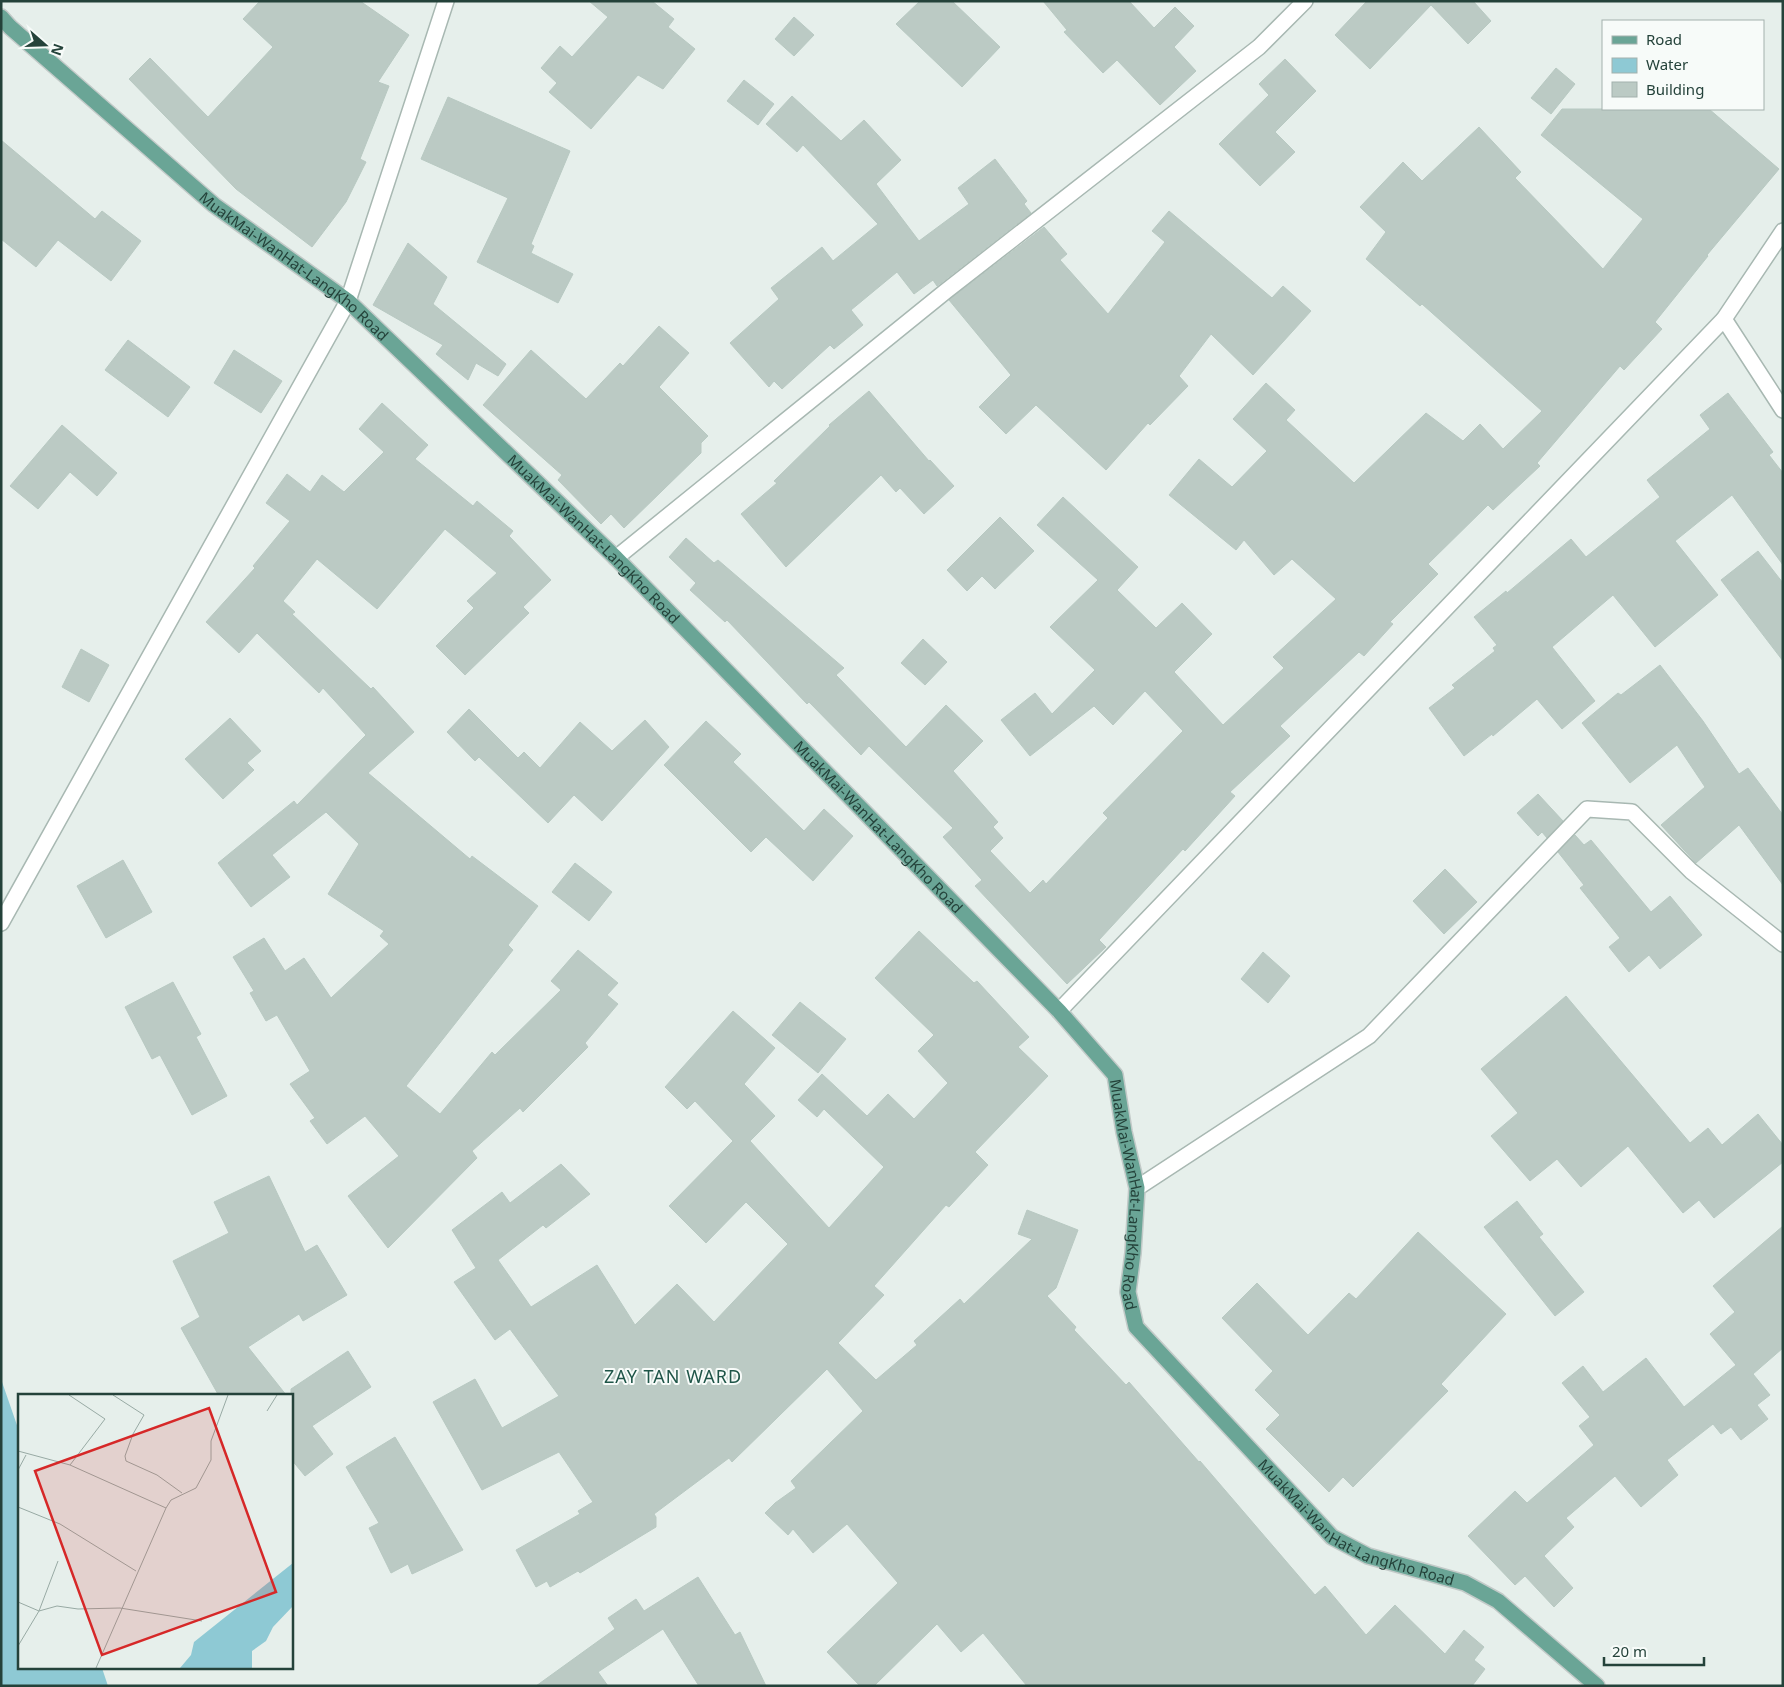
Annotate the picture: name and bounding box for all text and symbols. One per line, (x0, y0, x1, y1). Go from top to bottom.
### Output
north arrow (20, 20, 70, 70)
legend (1602, 20, 1764, 110)
text: Road (1646, 29, 1682, 49)
text: N (47, 41, 69, 58)
text: Water (1646, 54, 1688, 74)
text: Building (1646, 79, 1704, 99)
street label: MuakMai-WanHat-LangKho Road (195, 187, 393, 345)
street label: MuakMai-WanHat-LangKho Road (504, 450, 684, 628)
street label: MuakMai-WanHat-LangKho Road (790, 736, 967, 917)
street label: MuakMai-WanHat-LangKho Road (1106, 1078, 1147, 1312)
district label: ZAY TAN WARD (604, 1364, 742, 1388)
inset map (18, 1394, 292, 1670)
street label: MuakMai-WanHat-LangKho Road (1254, 1454, 1457, 1590)
scale bar (1604, 1634, 1704, 1666)
text: 20 m (1612, 1641, 1647, 1661)

